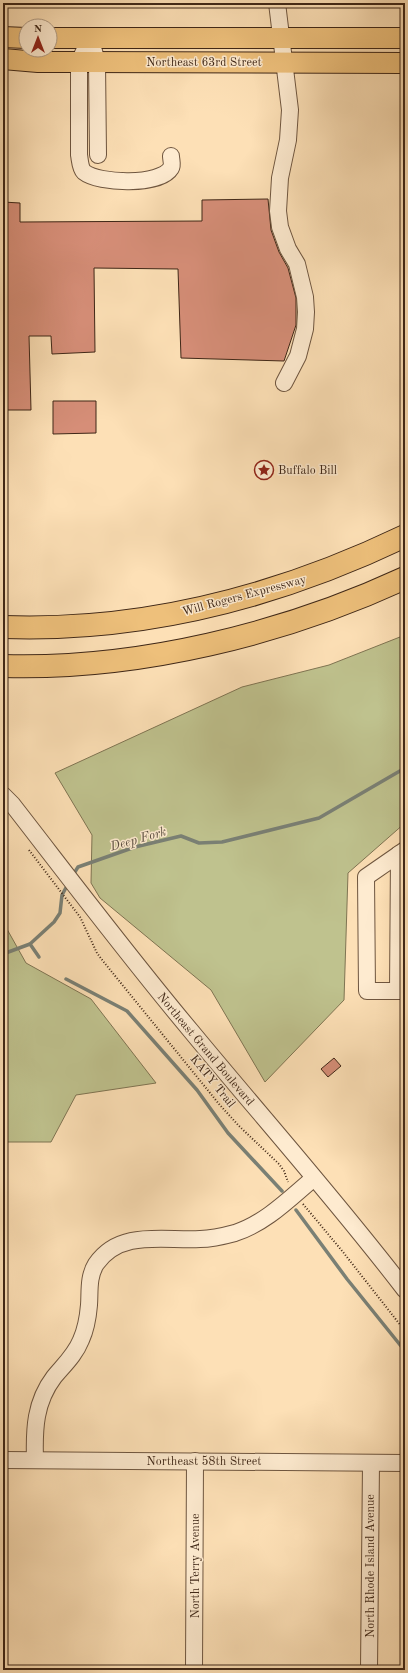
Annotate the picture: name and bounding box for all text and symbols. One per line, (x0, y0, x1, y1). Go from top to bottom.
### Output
north arrow (18, 18, 58, 58)
text: N (34, 24, 43, 35)
street label: Northeast 63rd Street (146, 57, 262, 69)
place icon: Buffalo Bill (253, 459, 275, 481)
place label: Buffalo Bill (278, 465, 337, 477)
street label: Will Rogers Expressway (181, 573, 308, 618)
water label: Deep Fork (108, 825, 168, 854)
street label: Northeast Grand Boulevard (155, 991, 256, 1108)
street label: KATY Trail (188, 1053, 237, 1110)
street label: Northeast 58th Street (147, 1455, 261, 1468)
street label: North Rhode Island Avenue (365, 1494, 377, 1638)
street label: North Terry Avenue (190, 1513, 202, 1619)

